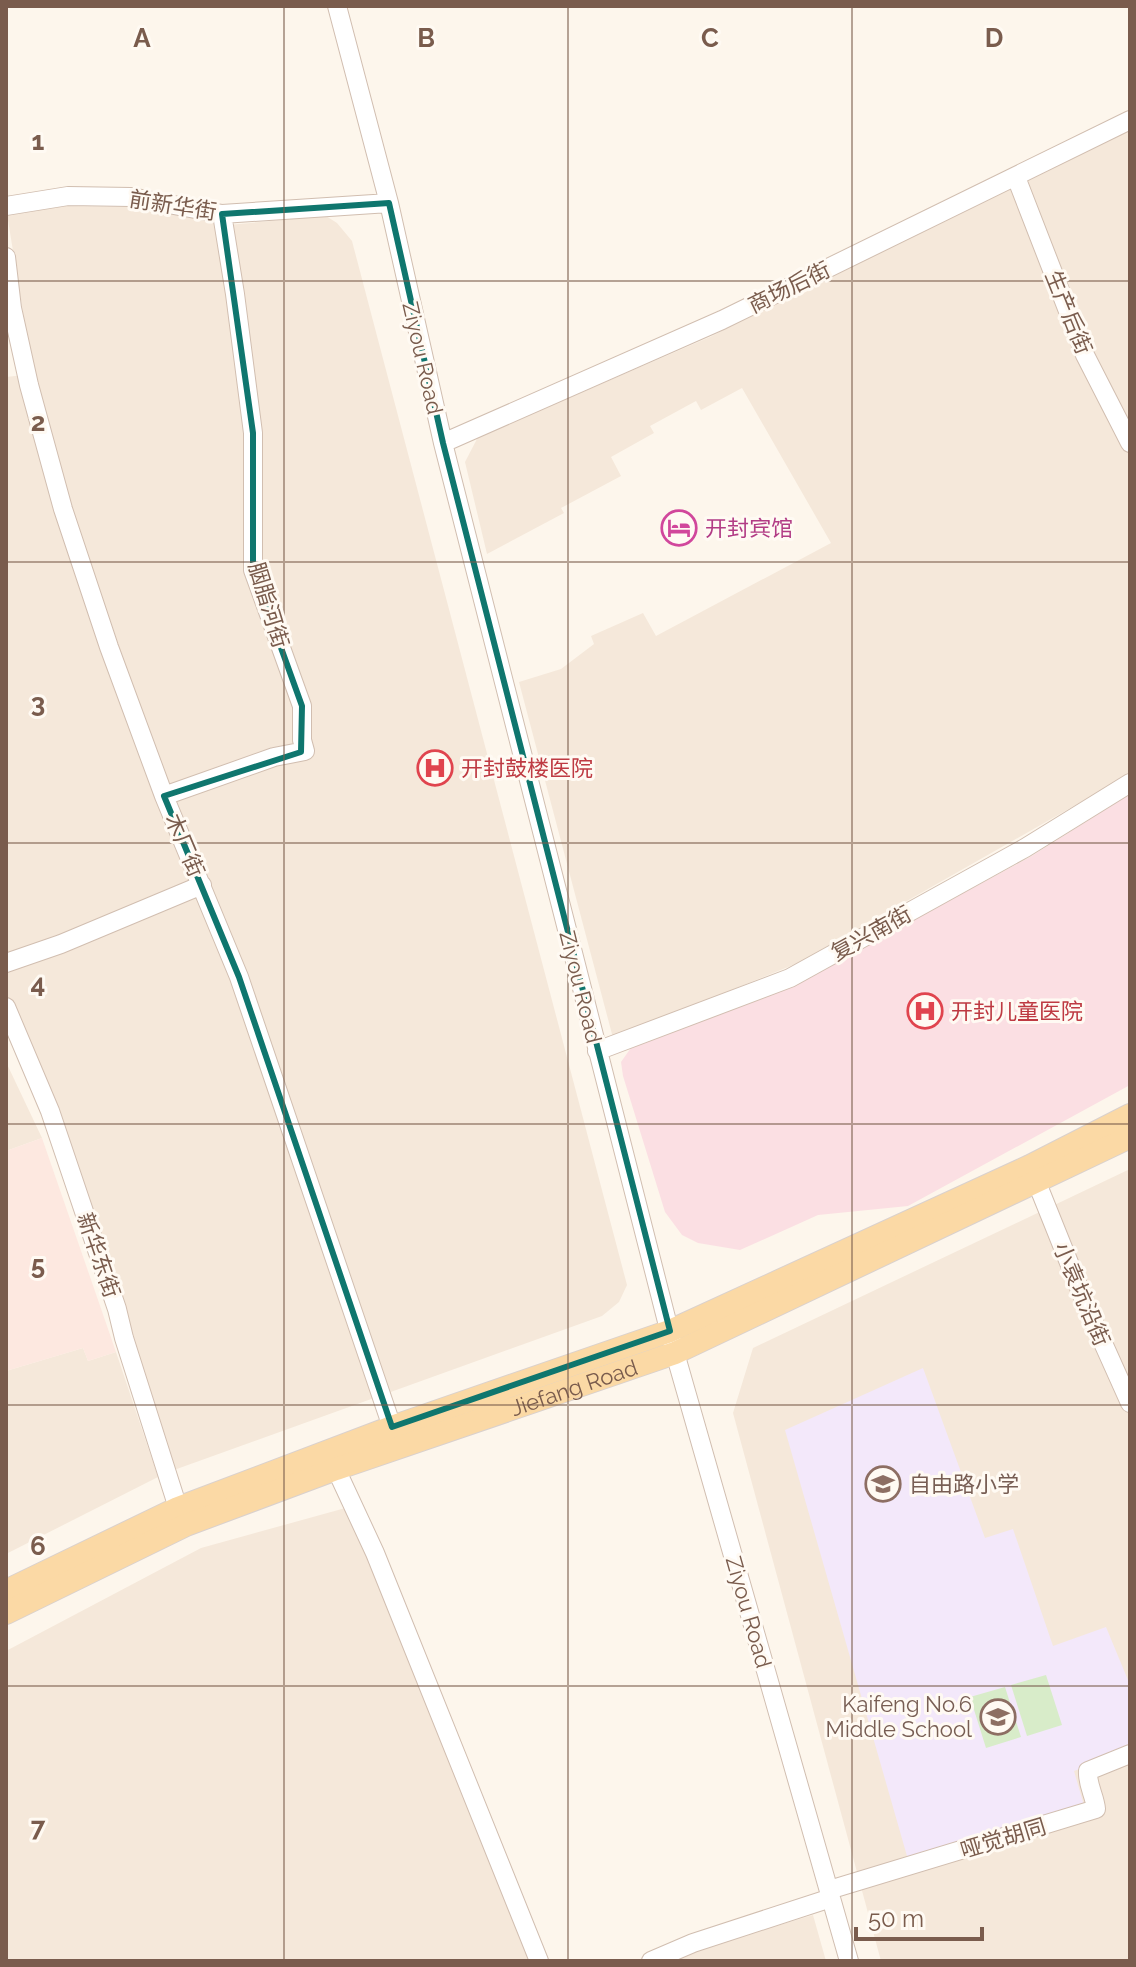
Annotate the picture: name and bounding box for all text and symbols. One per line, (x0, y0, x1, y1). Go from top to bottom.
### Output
text: A (133, 23, 151, 53)
text: B (417, 23, 435, 53)
text: C (701, 23, 719, 53)
text: D (985, 23, 1003, 53)
text: 1 (32, 126, 45, 156)
street label: 前新华街 (128, 185, 218, 225)
street label: 商场后街 (744, 256, 834, 318)
street label: 生产后街 (1040, 266, 1098, 358)
street label: Ziyou Road (397, 299, 449, 417)
text: 2 (31, 407, 45, 437)
hotel icon: 开封宾馆 (660, 509, 698, 547)
place label: 开封宾馆 (705, 515, 793, 541)
street label: 胭脂河街 (244, 559, 294, 651)
text: 3 (31, 688, 45, 718)
hospital icon: 开封鼓楼医院 (416, 749, 454, 787)
place label: 开封鼓楼医院 (461, 755, 593, 781)
street label: 木厂街 (160, 810, 210, 880)
street label: 复兴南街 (826, 900, 916, 966)
street label: Ziyou Road (555, 928, 607, 1046)
text: 4 (31, 969, 45, 999)
hospital icon: 开封儿童医院 (906, 992, 944, 1030)
place label: 开封儿童医院 (951, 998, 1083, 1024)
street label: 新华东街 (72, 1209, 126, 1301)
street label: 小袁坑沿街 (1049, 1238, 1115, 1350)
text: 5 (31, 1250, 45, 1280)
street label: Jiefang Road (507, 1354, 641, 1421)
school or university icon: 自由路小学 (864, 1465, 902, 1503)
place label: 自由路小学 (909, 1471, 1019, 1497)
text: 6 (30, 1531, 46, 1561)
street label: Ziyou Road (721, 1553, 777, 1671)
place label: Kaifeng No.6 Middle School (826, 1691, 972, 1742)
school or university icon: Kaifeng No.6 Middle School (979, 1698, 1017, 1736)
text: 7 (31, 1812, 46, 1842)
street label: 哑觉胡同 (957, 1813, 1049, 1863)
scale bar (856, 1891, 982, 1941)
text: 50 m (868, 1904, 924, 1933)

